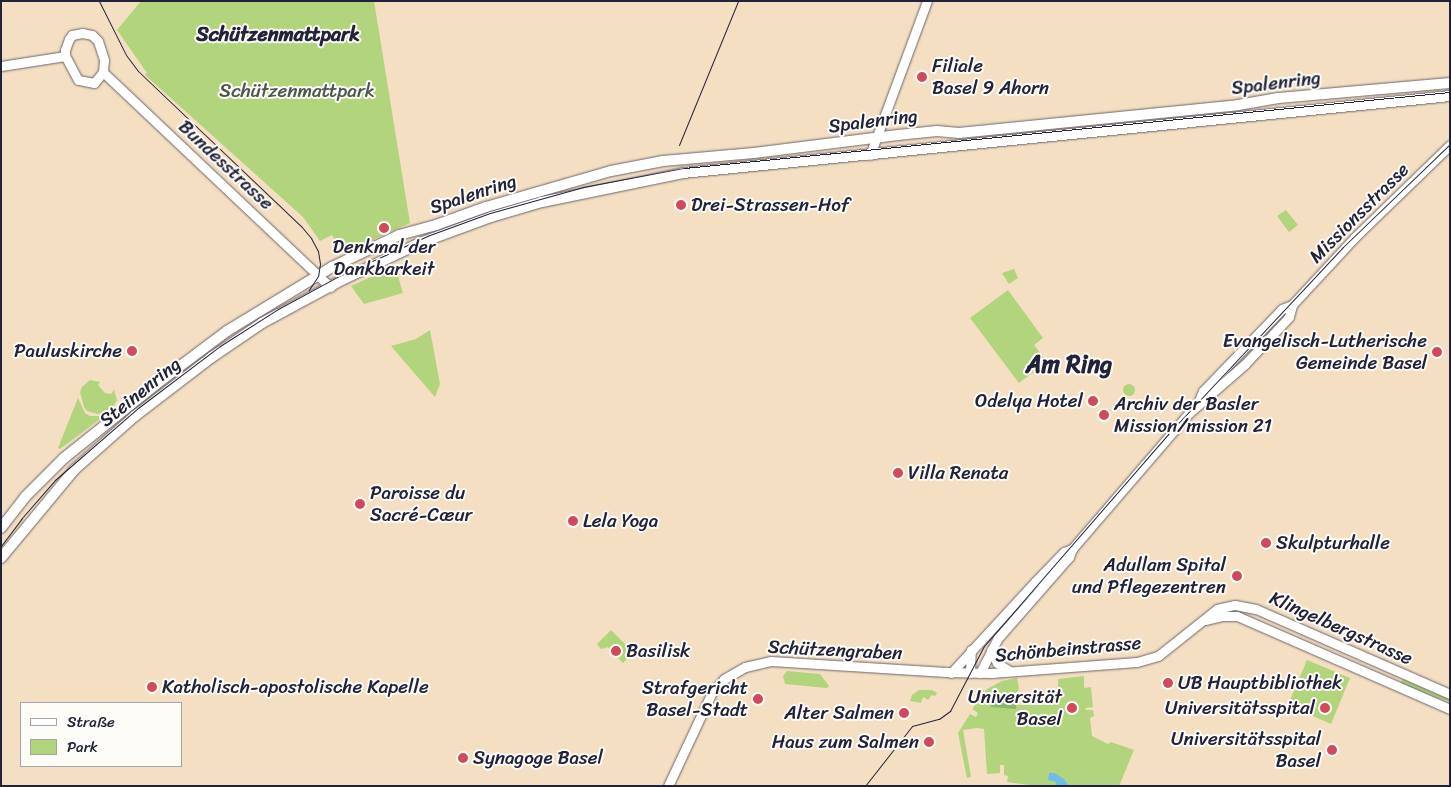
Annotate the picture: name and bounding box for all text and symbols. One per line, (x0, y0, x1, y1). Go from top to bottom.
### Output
district label: Schützenmattpark (196, 22, 360, 46)
place label: Filiale Basel 9 Ahorn (932, 55, 1049, 99)
street label: Spalenring (1230, 66, 1322, 100)
marker: Filiale Basel 9 Ahorn (916, 71, 928, 83)
park label: Schützenmattpark (219, 80, 375, 102)
street label: Spalenring (827, 104, 919, 138)
street label: Bundesstrasse (174, 115, 278, 215)
street label: Missionsstrasse (1304, 158, 1414, 268)
street label: Spalenring (427, 169, 519, 219)
place label: Drei-Strassen-Hof (691, 194, 849, 216)
marker: Drei-Strassen-Hof (675, 199, 687, 211)
marker: Denkmal der Dankbarkeit (378, 222, 390, 234)
place label: Denkmal der Dankbarkeit (332, 236, 436, 280)
place label: Evangelisch-Lutherische Gemeinde Basel (1223, 330, 1427, 374)
place label: Pauluskirche (14, 340, 122, 362)
marker: Pauluskirche (126, 345, 138, 357)
marker: Evangelisch-Lutherische Gemeinde Basel (1431, 346, 1443, 358)
district label: Am Ring (1026, 351, 1112, 379)
street label: Steinenring (95, 352, 185, 432)
place label: Odelya Hotel (975, 390, 1083, 412)
place label: Archiv der Basler Mission/mission 21 (1114, 393, 1272, 437)
marker: Odelya Hotel (1087, 395, 1099, 407)
marker: Archiv der Basler Mission/mission 21 (1098, 409, 1110, 421)
place label: Villa Renata (908, 462, 1009, 484)
marker: Villa Renata (892, 467, 904, 479)
place label: Paroisse du Sacré-Cœur (370, 482, 472, 526)
marker: Paroisse du Sacré-Cœur (354, 498, 366, 510)
place label: Lela Yoga (583, 510, 659, 532)
marker: Lela Yoga (567, 515, 579, 527)
place label: Skulpturhalle (1276, 532, 1390, 554)
marker: Skulpturhalle (1260, 537, 1272, 549)
place label: Adullam Spital und Pflegezentren (1072, 554, 1226, 598)
marker: Adullam Spital und Pflegezentren (1230, 569, 1244, 583)
street label: Klingelbergstrasse (1266, 586, 1416, 670)
street label: Schönbeinstrasse (994, 631, 1142, 667)
street label: Schützengraben (767, 635, 903, 665)
place label: Basilisk (626, 640, 690, 662)
marker: Basilisk (610, 645, 622, 657)
place label: UB Hauptbibliothek (1178, 672, 1342, 694)
place label: Katholisch-apostolische Kapelle (162, 676, 428, 698)
place label: Strafgericht Basel-Stadt (642, 677, 748, 721)
marker: UB Hauptbibliothek (1162, 677, 1174, 689)
marker: Katholisch-apostolische Kapelle (146, 681, 158, 693)
place label: Universität Basel (968, 686, 1062, 730)
marker: Strafgericht Basel-Stadt (752, 693, 764, 705)
place label: Universitätsspital (1165, 697, 1315, 719)
legend (20, 702, 182, 767)
place label: Alter Salmen (784, 702, 894, 724)
marker: Universität Basel (1066, 702, 1078, 714)
marker: Universitätsspital (1319, 702, 1331, 714)
marker: Alter Salmen (898, 707, 910, 719)
text: Straße (67, 709, 115, 735)
place label: Universitätsspital Basel (1171, 728, 1321, 772)
place label: Haus zum Salmen (772, 731, 919, 753)
text: Park (67, 734, 98, 760)
marker: Haus zum Salmen (923, 736, 935, 748)
marker: Universitätsspital Basel (1325, 743, 1339, 757)
place label: Synagoge Basel (473, 747, 603, 769)
marker: Synagoge Basel (457, 752, 469, 764)

